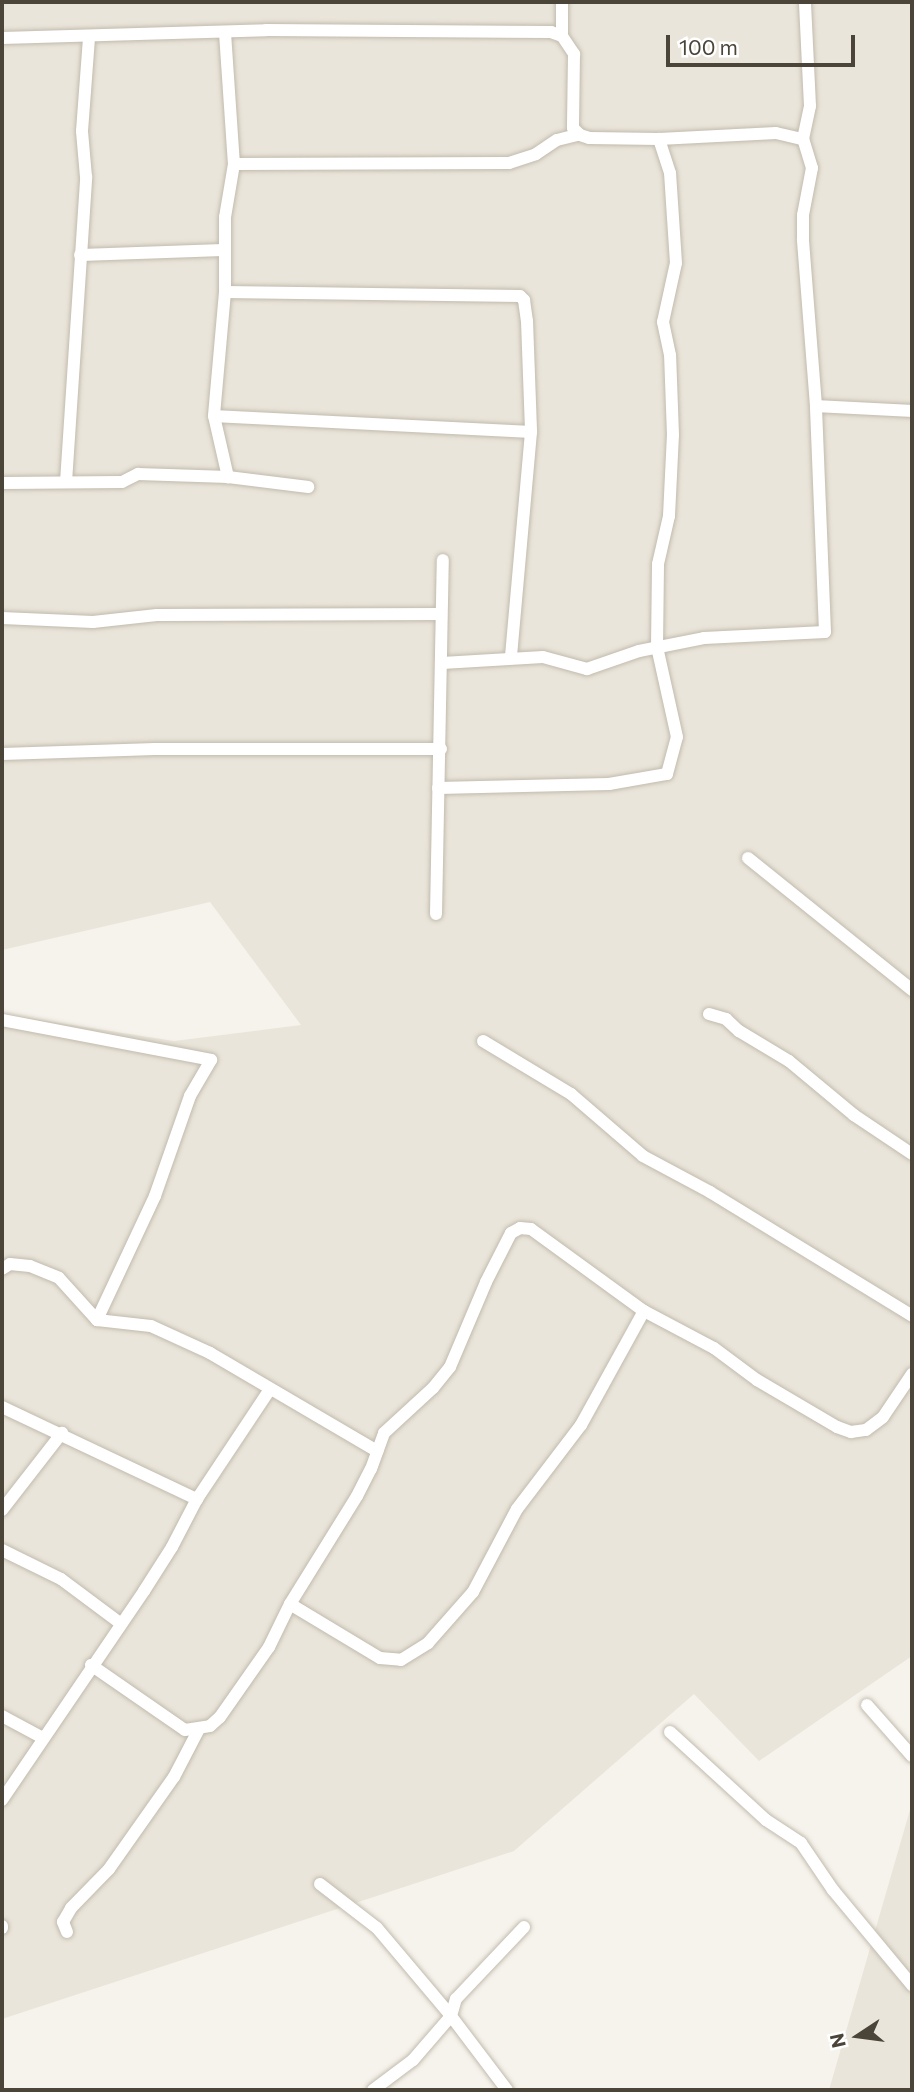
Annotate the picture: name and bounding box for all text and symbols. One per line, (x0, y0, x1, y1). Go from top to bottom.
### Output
scale bar (669, 21, 858, 65)
text: 100 m (679, 34, 738, 59)
north arrow (823, 2001, 893, 2071)
text: N (824, 2031, 850, 2050)

